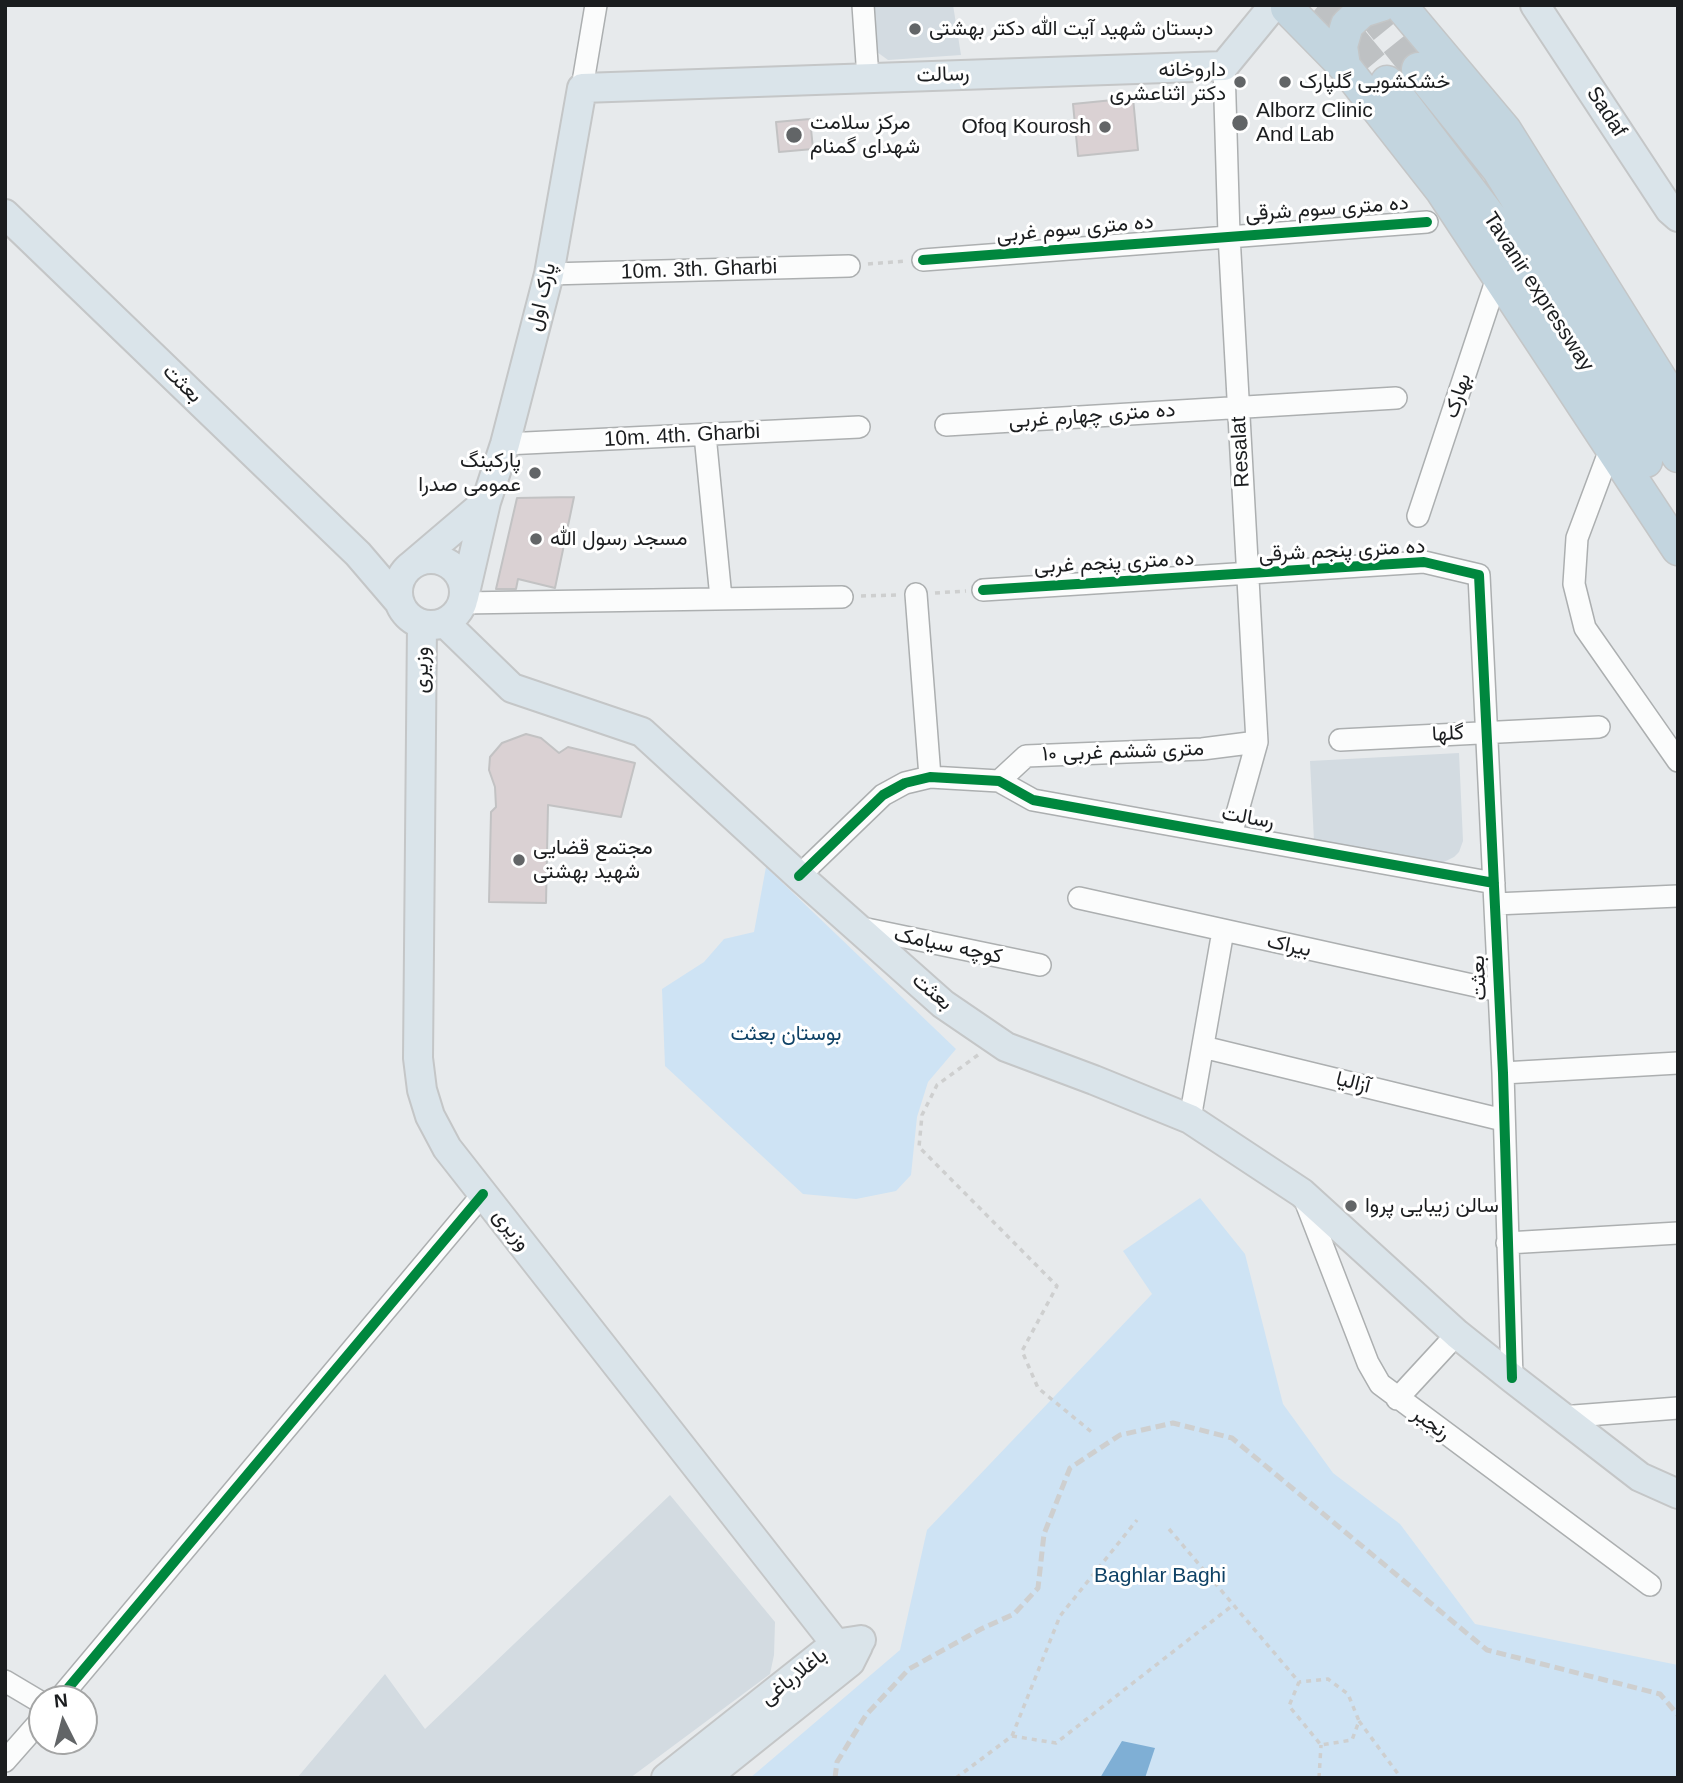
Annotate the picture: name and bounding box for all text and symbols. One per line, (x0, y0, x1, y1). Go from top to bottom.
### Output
place label: دبستان شهید آیت الله دکتر بهشتی (929, 16, 1213, 42)
marker: دبستان شهید آیت الله دکتر بهشتی (907, 21, 923, 37)
place label: داروخانه دکتر اثناعشری (1109, 57, 1226, 107)
street label: رسالت (916, 61, 970, 89)
place label: خشکشویی گلپارک (1299, 69, 1450, 95)
marker: داروخانه دکتر اثناعشری (1232, 74, 1248, 90)
marker: خشکشویی گلپارک (1277, 74, 1293, 90)
street label: Sadaf (1580, 82, 1632, 142)
place label: Alborz Clinic And Lab (1256, 98, 1373, 148)
place label: مرکز سلامت شهدای گمنام (810, 110, 920, 160)
marker: Alborz Clinic And Lab (1230, 113, 1250, 133)
place label: Ofoq Kourosh (961, 114, 1091, 140)
marker: Ofoq Kourosh (1097, 119, 1113, 135)
marker: مرکز سلامت شهدای گمنام (784, 125, 804, 145)
street label: ده متری سوم شرقی (1244, 191, 1410, 227)
street label: Tavanir expressway (1477, 208, 1599, 376)
street label: ده متری سوم غربی (995, 210, 1155, 248)
street label: 10m. 3th. Gharbi (620, 255, 778, 285)
street label: پارک اول (522, 260, 562, 334)
street label: بعثت (157, 359, 207, 409)
street label: بهارک (1439, 370, 1477, 422)
street label: ده متری چهارم غربی (1008, 398, 1176, 434)
street label: Resalat (1227, 416, 1255, 488)
street label: 10m. 4th. Gharbi (603, 419, 761, 453)
place label: پارکینگ عمومی صدرا (418, 448, 521, 498)
marker: پارکینگ عمومی صدرا (527, 465, 543, 481)
place label: مسجد رسول الله (550, 526, 687, 552)
marker: مسجد رسول الله (528, 531, 544, 547)
street label: ده متری پنجم شرقی (1258, 534, 1426, 568)
street label: ده متری پنجم غربی (1033, 546, 1195, 580)
street label: وزیری (409, 646, 435, 694)
street label: گلها (1431, 721, 1465, 747)
street label: ۱۰ متری ششم غربی (1042, 737, 1204, 767)
street label: رسالت (1220, 801, 1276, 835)
place label: مجتمع قضایی شهید بهشتی (533, 835, 653, 885)
marker: مجتمع قضایی شهید بهشتی (511, 852, 527, 868)
street label: کوچه سیامک (892, 922, 1004, 970)
street label: بیراک (1265, 929, 1313, 963)
street label: بعثت (1465, 955, 1493, 1001)
street label: بعثت (907, 968, 957, 1016)
park label: بوستان بعثت (731, 1021, 841, 1047)
street label: آزالیا (1333, 1067, 1373, 1099)
place label: سالن زيبايى پروا (1365, 1193, 1499, 1219)
marker: سالن زيبايى پروا (1343, 1198, 1359, 1214)
street label: وزیری (487, 1204, 535, 1256)
street label: رنجبر (1407, 1402, 1455, 1446)
park label: Baghlar Baghi (1094, 1563, 1226, 1589)
street label: باغلارباغی (755, 1643, 833, 1711)
north arrow (28, 1685, 98, 1755)
text: N (53, 1689, 69, 1712)

